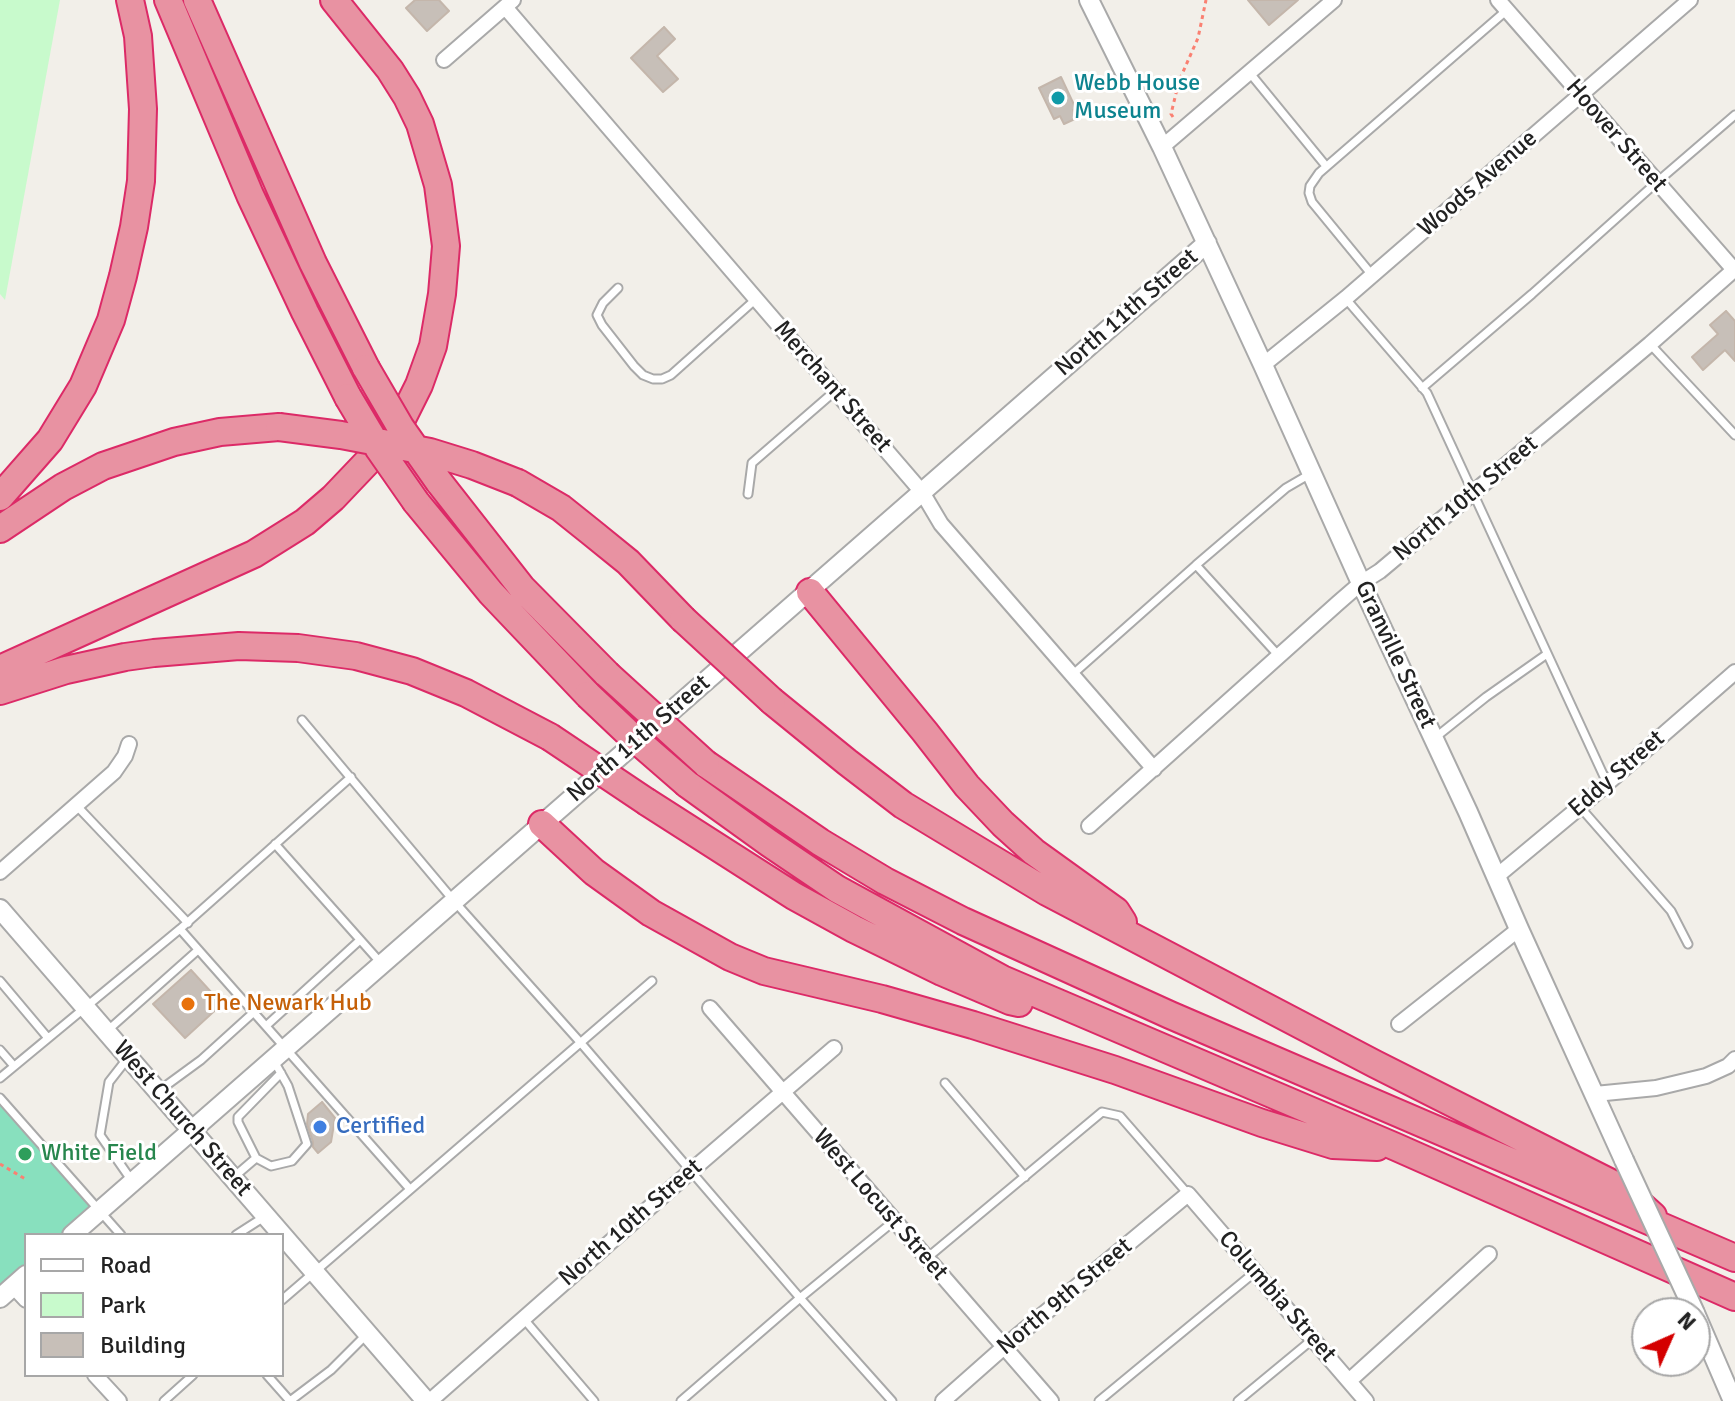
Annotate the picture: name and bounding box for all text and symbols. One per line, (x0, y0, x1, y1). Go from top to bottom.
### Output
place label: Webb House Museum (1074, 70, 1200, 126)
street label: Hoover Street (1559, 74, 1673, 198)
marker: Webb House Museum (1049, 89, 1067, 107)
street label: Woods Avenue (1413, 125, 1543, 243)
street label: North 11th Street (1050, 243, 1204, 383)
street label: Merchant Street (767, 315, 897, 459)
street label: North 10th Street (1388, 430, 1544, 568)
street label: Granville Street (1348, 577, 1442, 733)
street label: North 11th Street (562, 669, 716, 809)
street label: Eddy Street (1563, 724, 1671, 824)
place label: The Newark Hub (204, 990, 372, 1018)
marker: The Newark Hub (179, 995, 197, 1013)
street label: West Church Street (107, 1035, 257, 1203)
place label: Certified (336, 1113, 425, 1141)
marker: Certified (311, 1118, 329, 1136)
street label: West Locust Street (806, 1123, 954, 1287)
place label: White Field (41, 1140, 157, 1168)
marker: White Field (16, 1145, 34, 1163)
street label: North 10th Street (554, 1153, 708, 1293)
street label: Columbia Street (1212, 1225, 1342, 1369)
street label: North 9th Street (992, 1232, 1138, 1362)
legend (24, 1233, 284, 1377)
text: Road (100, 1250, 151, 1280)
text: Park (100, 1290, 146, 1320)
north arrow (1631, 1297, 1711, 1377)
text: N (1672, 1306, 1702, 1336)
text: Building (100, 1330, 186, 1360)

